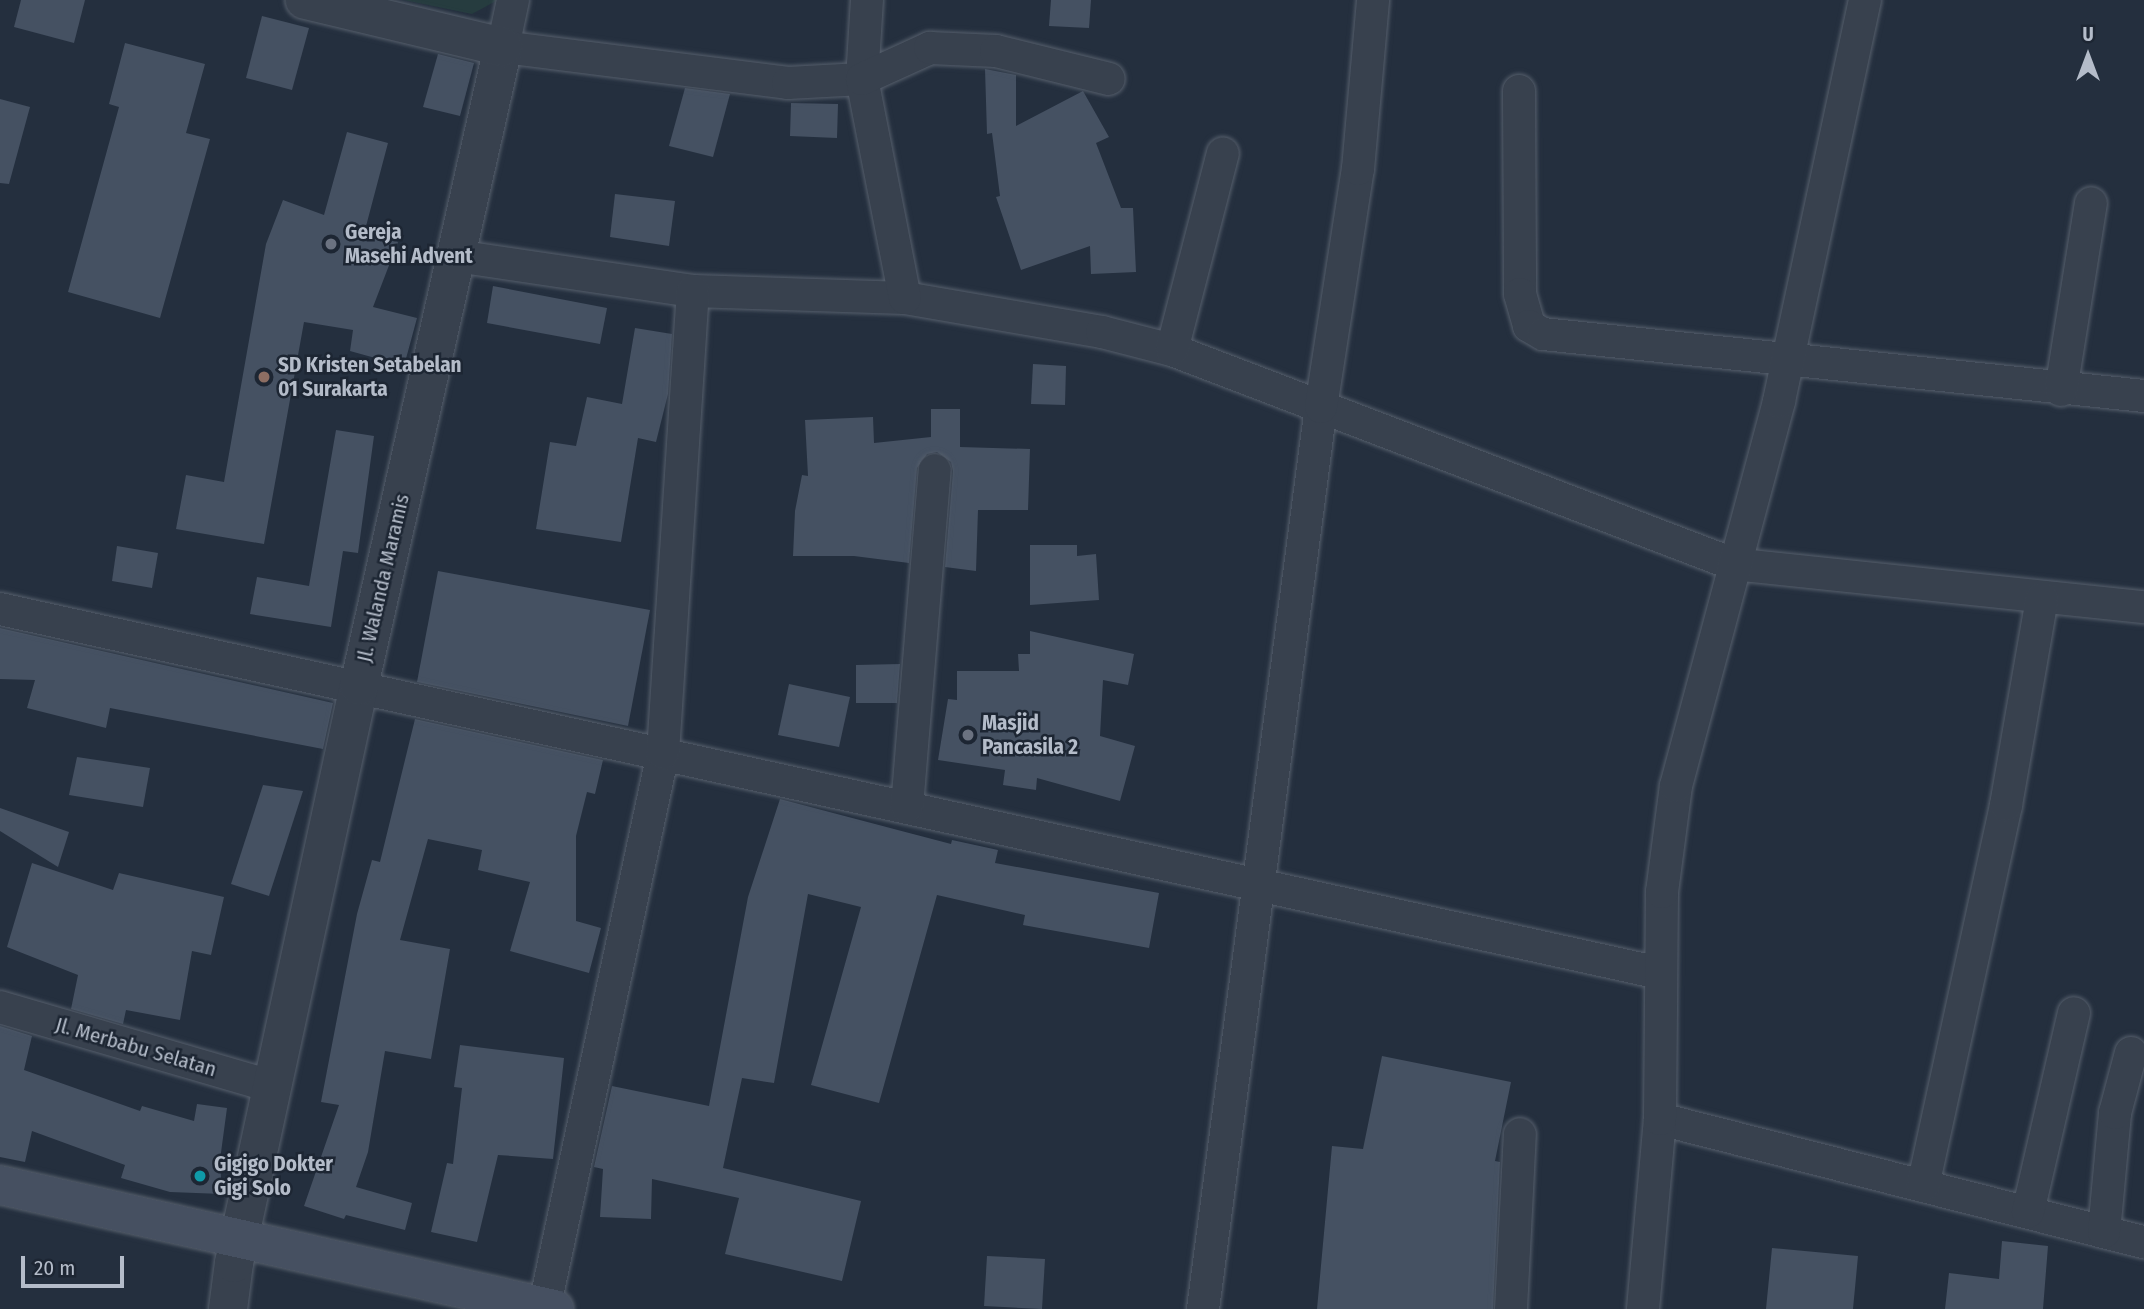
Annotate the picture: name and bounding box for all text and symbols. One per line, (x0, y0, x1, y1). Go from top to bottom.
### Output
north arrow (2053, 21, 2123, 91)
text: U (2082, 23, 2094, 46)
place label: Gereja Masehi Advent (345, 219, 473, 269)
marker: Gereja Masehi Advent (323, 236, 339, 252)
place label: SD Kristen Setabelan 01 Surakarta (278, 352, 462, 402)
marker: SD Kristen Setabelan 01 Surakarta (256, 369, 272, 385)
street label: Jl. Walanda Maramis (351, 491, 415, 665)
place label: Masjid Pancasila 2 (982, 710, 1078, 760)
marker: Masjid Pancasila 2 (960, 727, 976, 743)
street label: Jl. Merbabu Selatan (53, 1012, 219, 1082)
place label: Gigigo Dokter Gigi Solo (214, 1151, 333, 1201)
marker: Gigigo Dokter Gigi Solo (192, 1168, 208, 1184)
scale bar (24, 1242, 128, 1286)
text: 20 m (34, 1255, 75, 1281)

